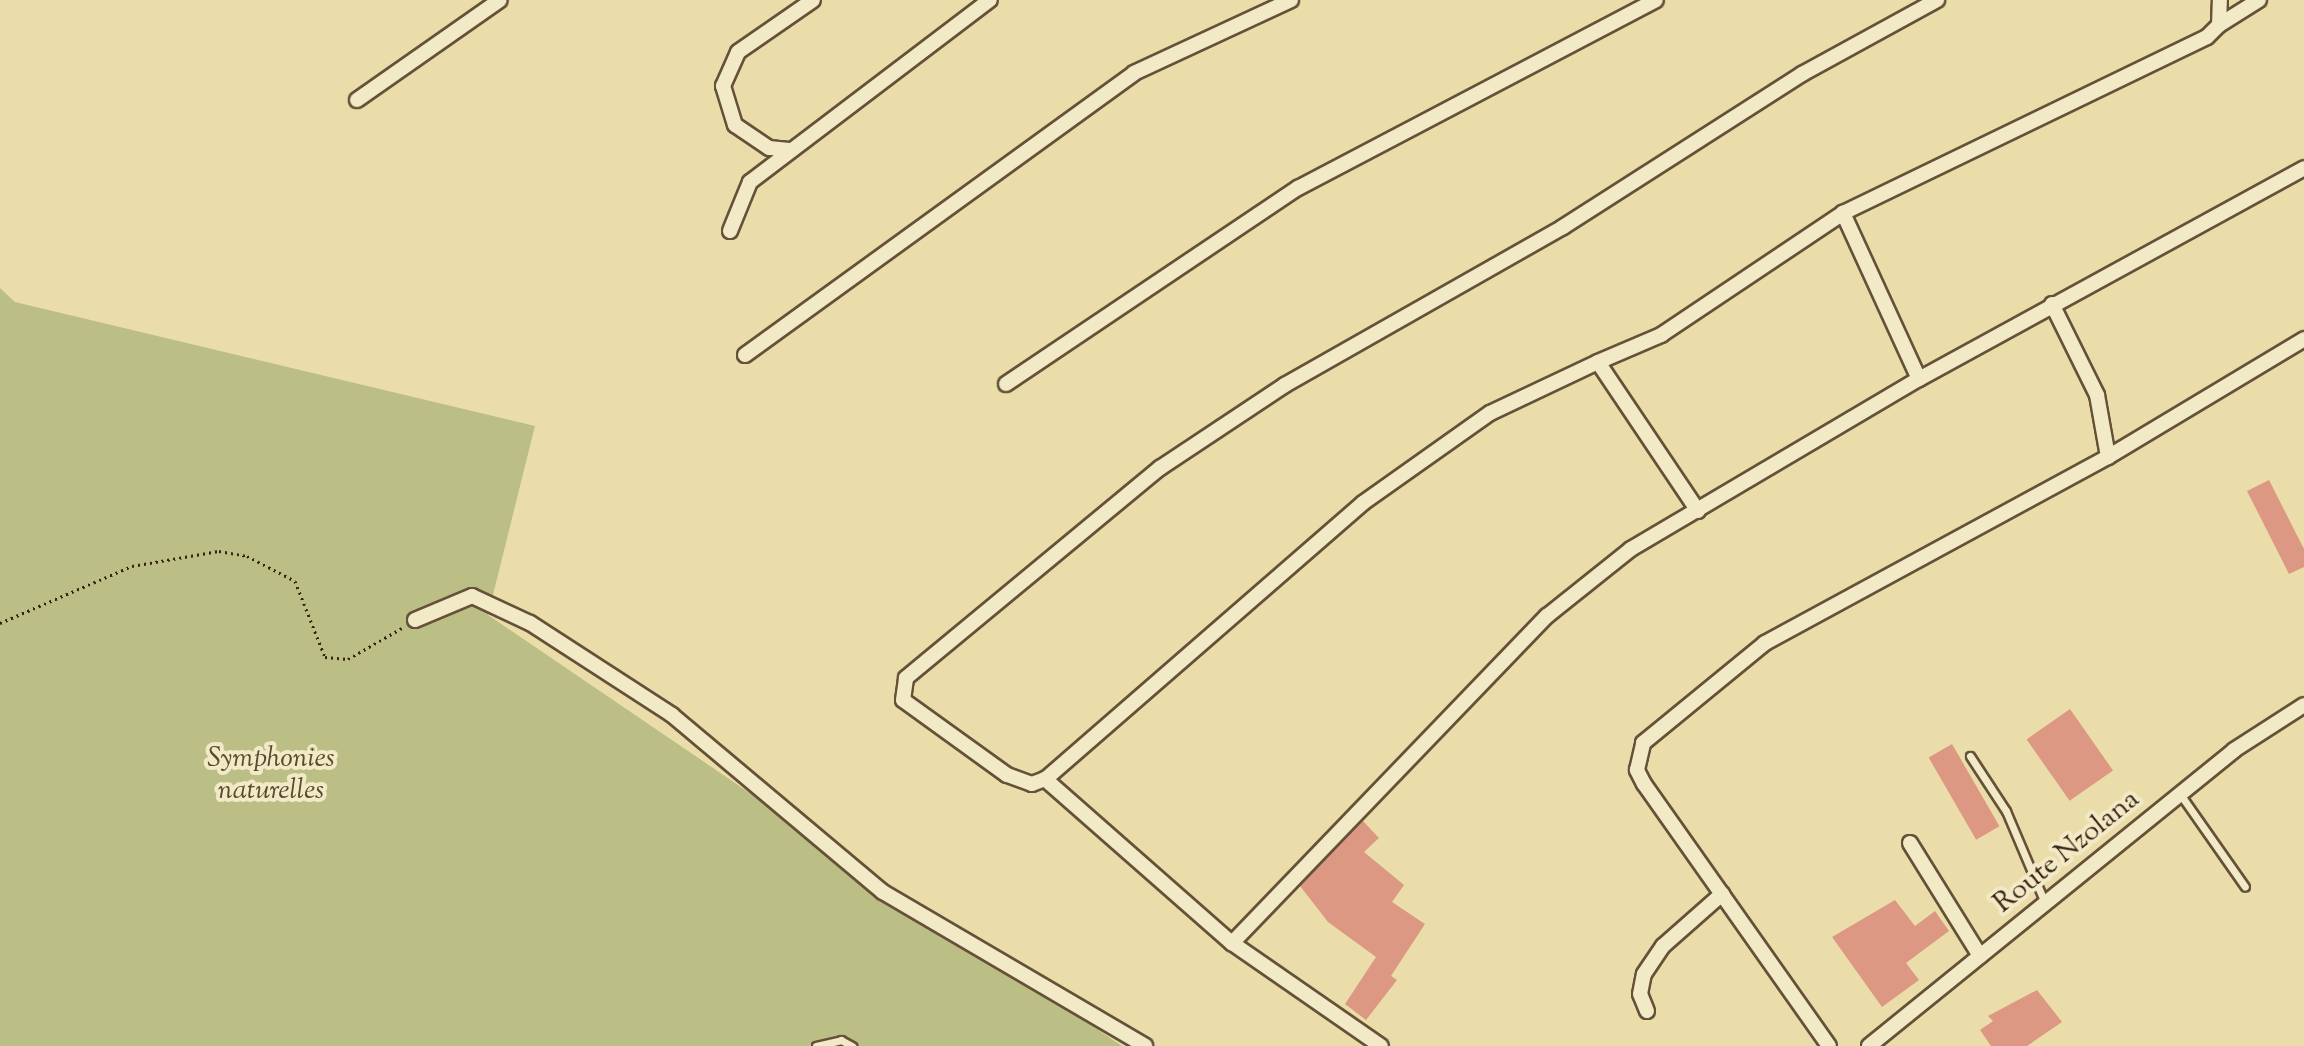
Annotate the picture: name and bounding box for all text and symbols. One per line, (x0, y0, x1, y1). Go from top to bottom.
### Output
park label: Symphonies naturelles (207, 742, 335, 808)
street label: Route Nzolana (1987, 783, 2147, 921)

